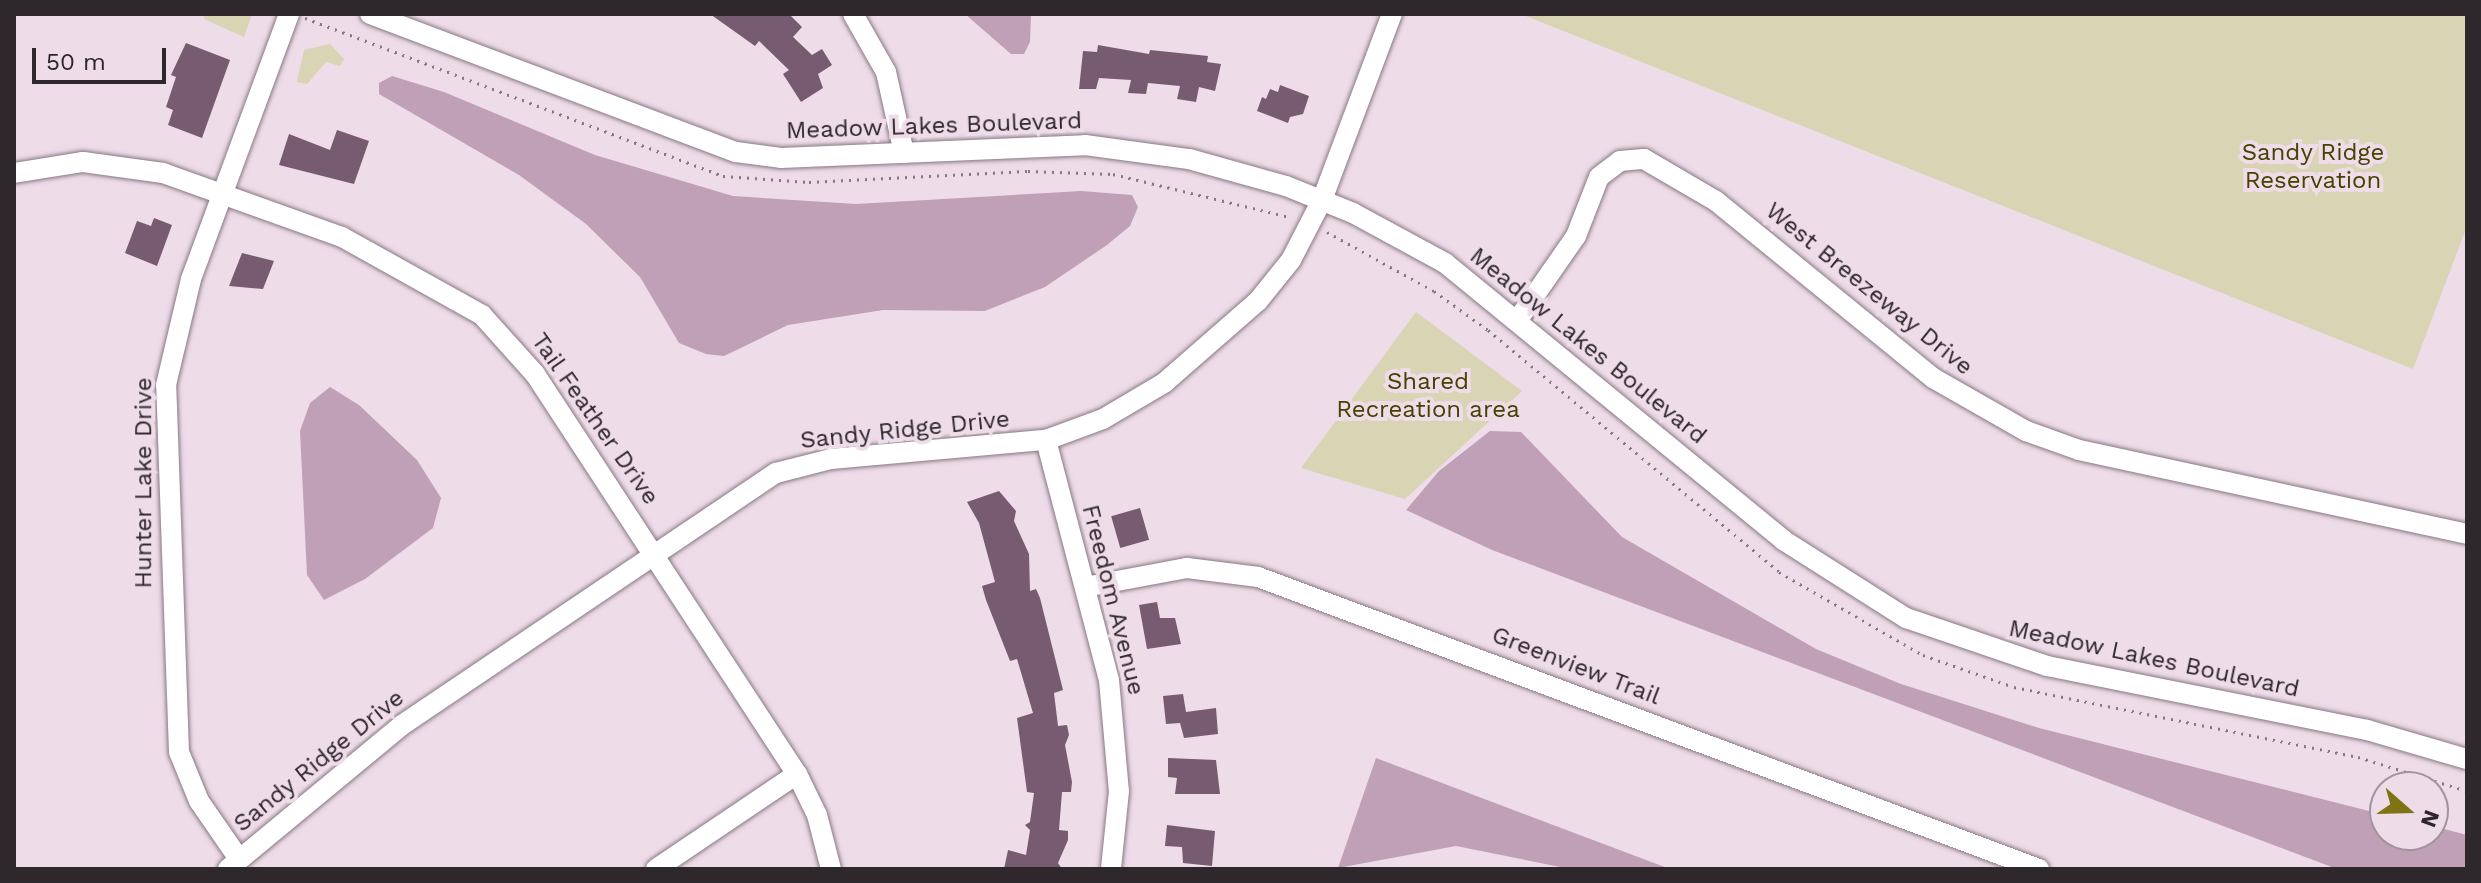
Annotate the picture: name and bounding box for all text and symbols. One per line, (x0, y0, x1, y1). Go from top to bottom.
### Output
scale bar (36, 32, 170, 82)
text: 50 m (46, 48, 106, 76)
street label: Meadow Lakes Boulevard (785, 106, 1083, 146)
park label: Sandy Ridge Reservation (2241, 139, 2385, 195)
street label: West Breezeway Drive (1759, 196, 1979, 382)
street label: Meadow Lakes Boulevard (1464, 241, 1712, 451)
street label: Tail Feather Drive (525, 327, 665, 511)
park label: Shared Recreation area (1336, 368, 1520, 424)
street label: Hunter Lake Drive (130, 377, 158, 589)
street label: Sandy Ridge Drive (799, 405, 1011, 455)
street label: Freedom Avenue (1075, 501, 1151, 699)
street label: Meadow Lakes Boulevard (2006, 614, 2302, 704)
street label: Greenview Trail (1487, 620, 1665, 712)
street label: Sandy Ridge Drive (228, 683, 410, 839)
north arrow (2369, 771, 2449, 851)
text: N (2416, 807, 2445, 831)

